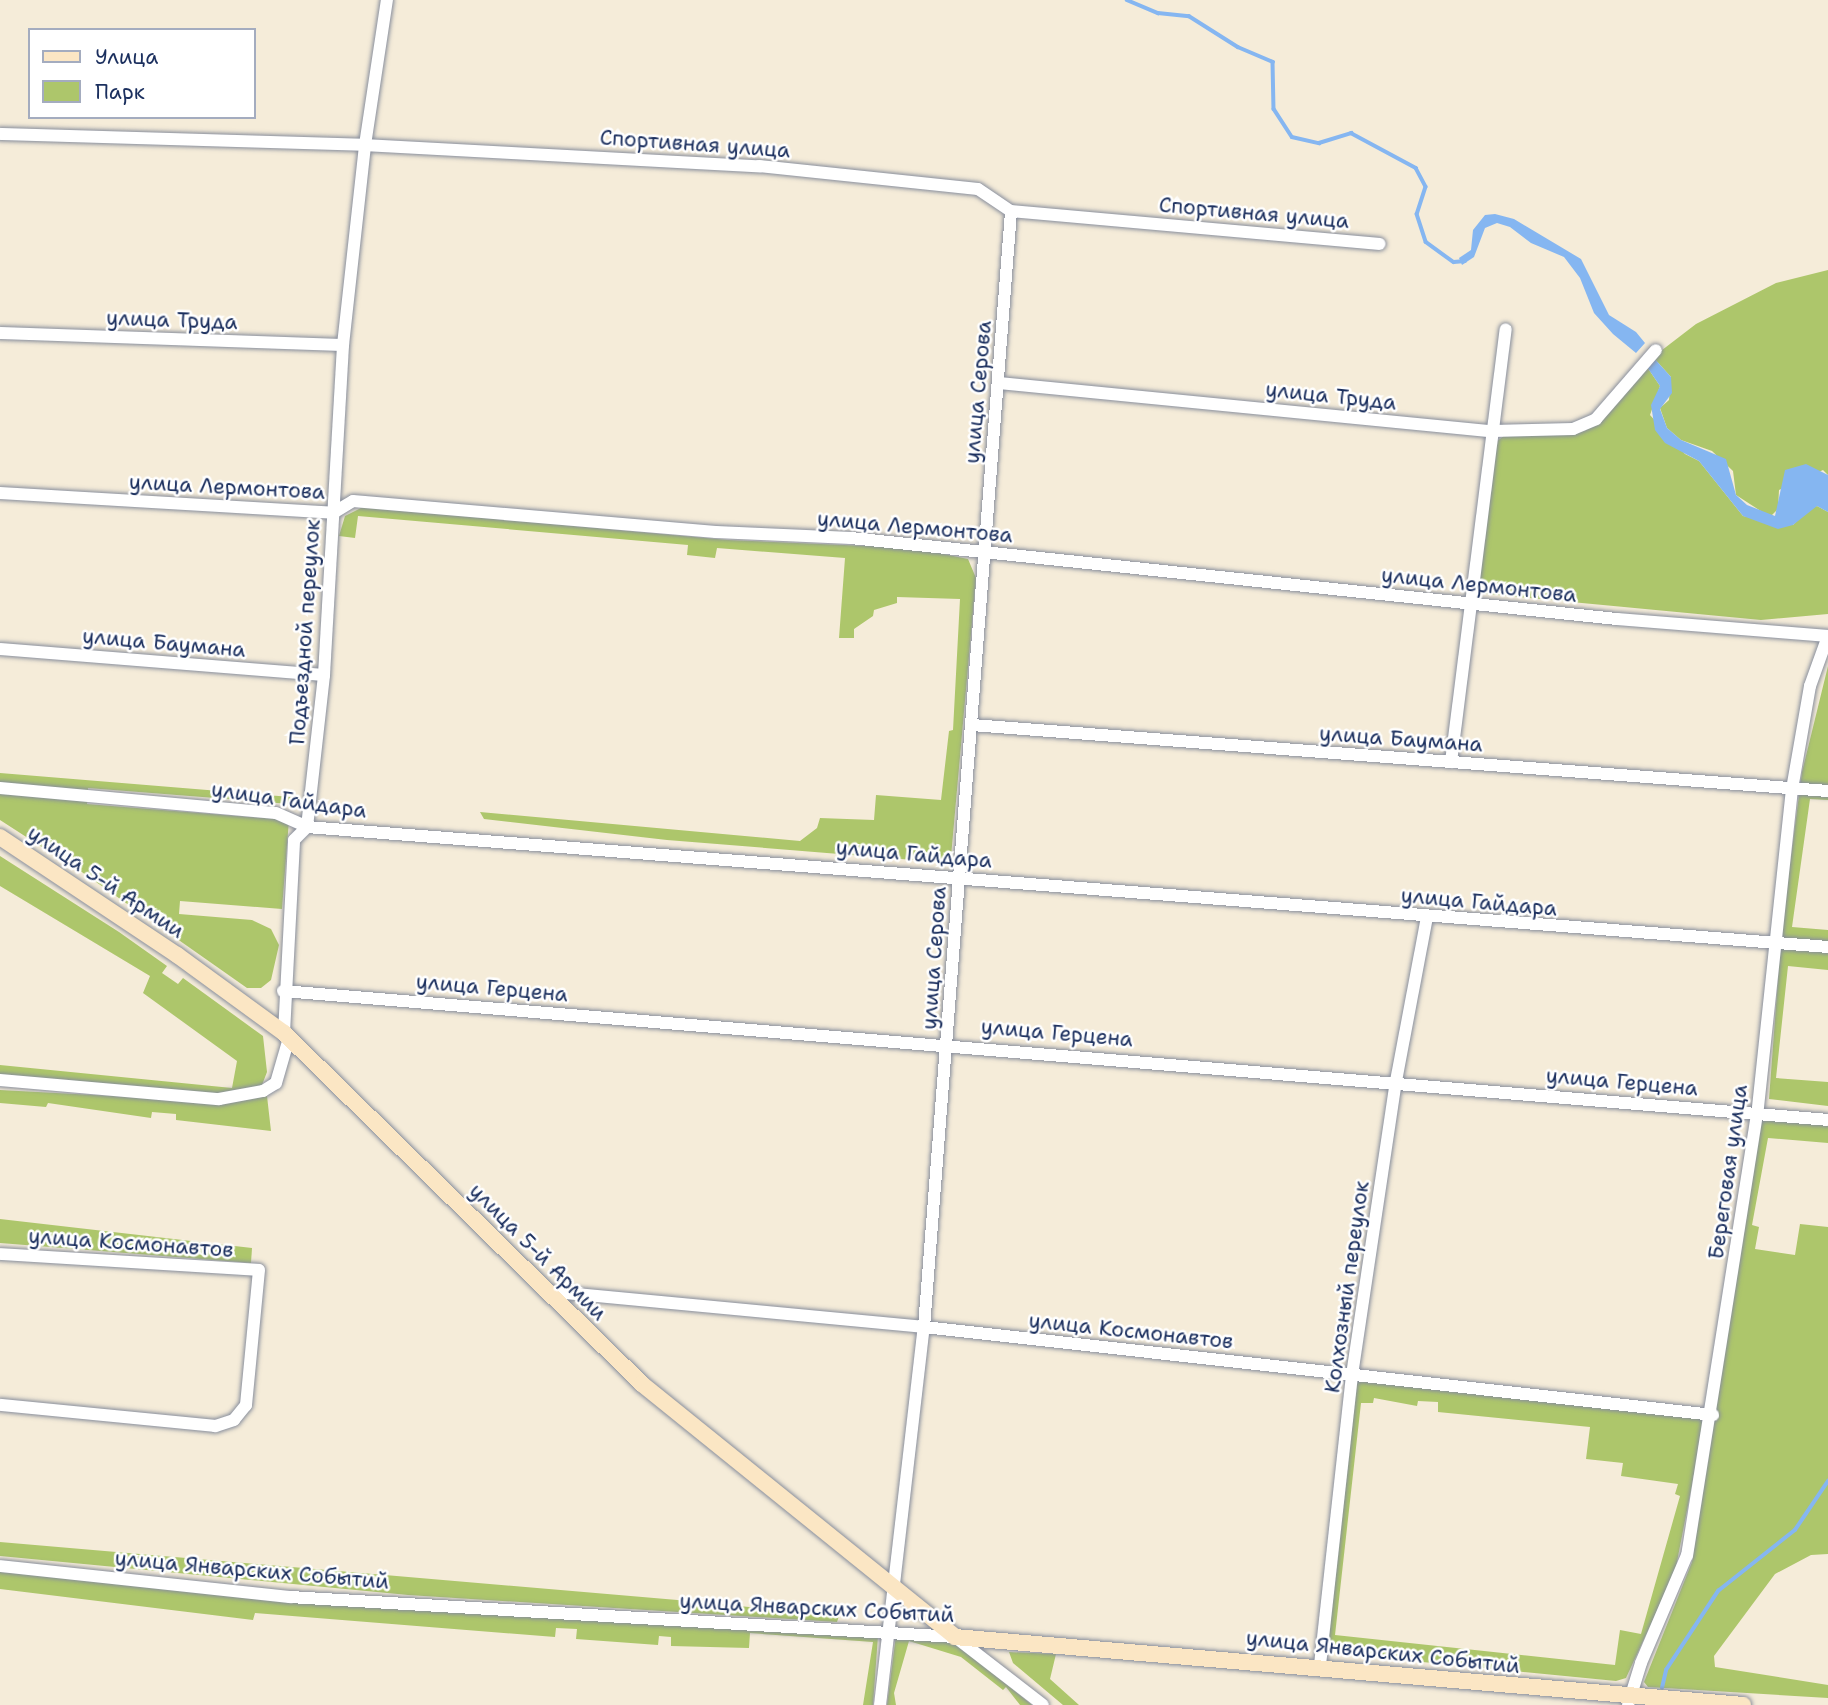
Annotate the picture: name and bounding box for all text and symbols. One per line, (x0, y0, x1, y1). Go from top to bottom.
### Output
legend (28, 28, 256, 119)
text: Улица (95, 43, 158, 71)
text: Парк (95, 78, 145, 106)
street label: Спортивная улица (599, 125, 791, 163)
street label: Спортивная улица (1158, 192, 1350, 234)
street label: улица Труда (106, 305, 238, 335)
street label: улица Серова (959, 319, 997, 465)
street label: улица Труда (1264, 377, 1398, 415)
street label: улица Лермонтова (128, 469, 326, 505)
street label: улица Лермонтова (816, 506, 1014, 548)
street label: Подъездной переулок (285, 518, 325, 746)
street label: улица Лермонтова (1380, 562, 1578, 608)
street label: улица Баумана (81, 623, 247, 663)
street label: улица Баумана (1319, 721, 1483, 757)
street label: улица Гайдара (210, 777, 368, 823)
street label: улица 5-й Армии (23, 820, 189, 944)
street label: улица Гайдара (835, 835, 993, 873)
street label: улица Гайдара (1400, 883, 1558, 921)
street label: улица Серова (916, 886, 952, 1030)
street label: улица Герцена (415, 969, 569, 1007)
street label: улица Герцена (980, 1014, 1134, 1052)
street label: улица Герцена (1545, 1063, 1699, 1101)
street label: Береговая улица (1703, 1083, 1753, 1261)
street label: улица 5-й Армии (464, 1178, 612, 1326)
street label: Колхозный переулок (1320, 1179, 1374, 1395)
street label: улица Космонавтов (28, 1223, 234, 1263)
street label: улица Космонавтов (1028, 1308, 1234, 1354)
street label: улица Январских Событий (114, 1545, 390, 1595)
street label: улица Январских Событий (679, 1588, 955, 1628)
street label: улица Январских Событий (1245, 1625, 1521, 1679)

